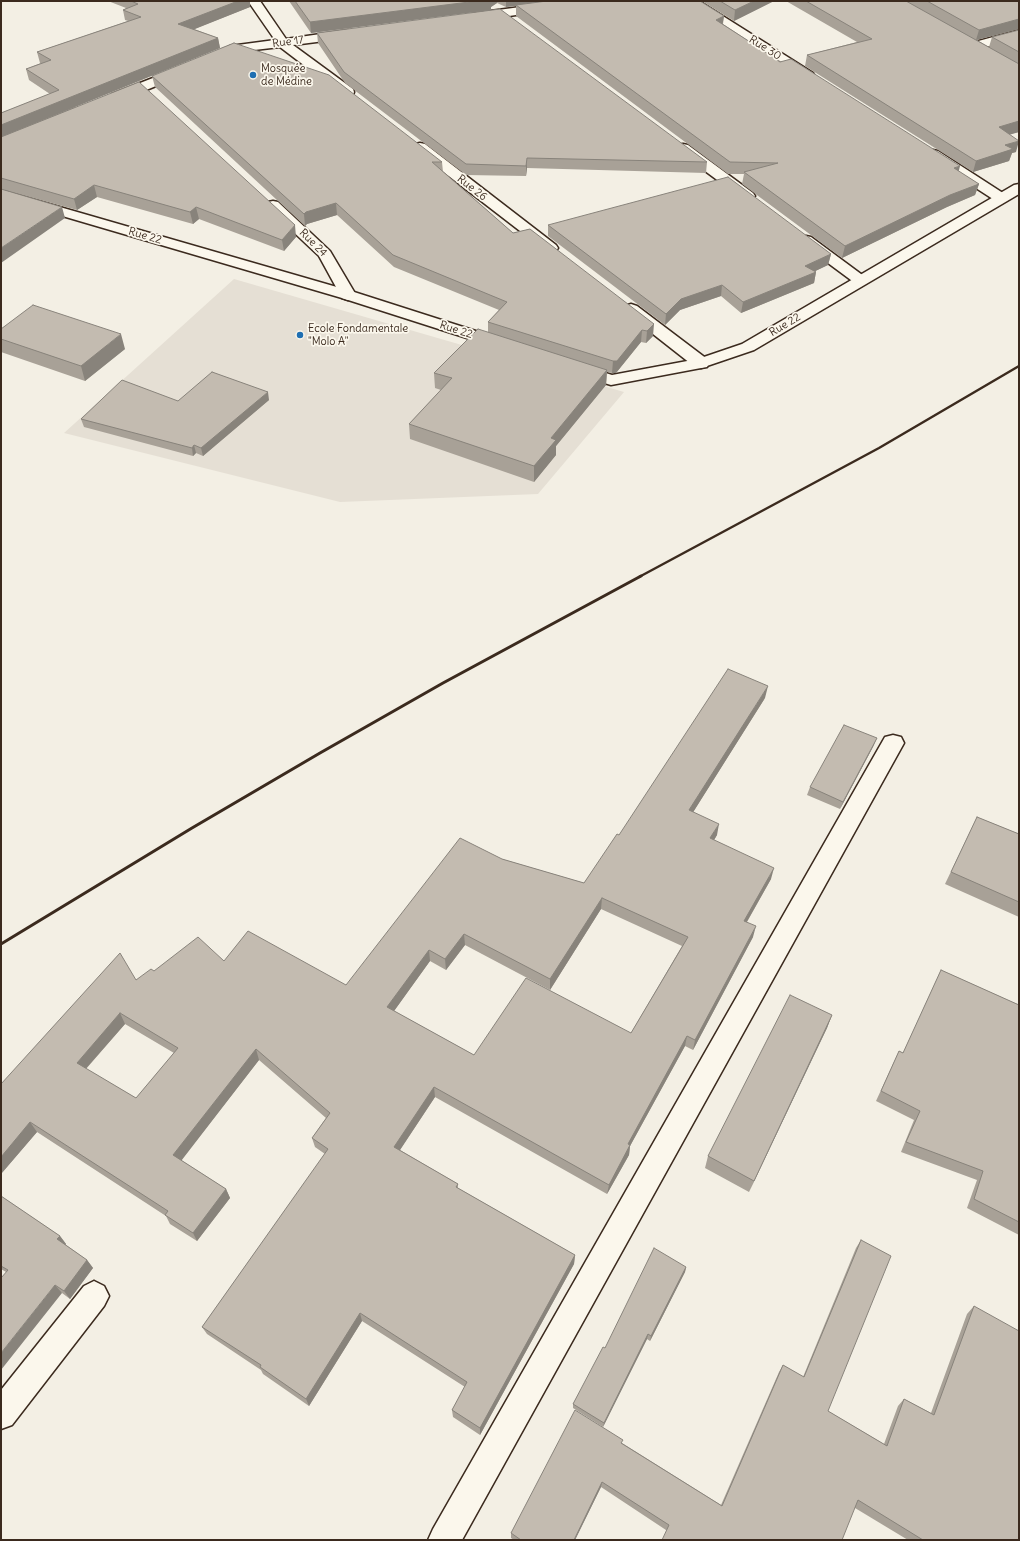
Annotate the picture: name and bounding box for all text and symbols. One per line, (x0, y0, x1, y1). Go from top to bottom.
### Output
street label: Rue 17 (271, 33, 305, 51)
street label: Rue 30 (747, 33, 783, 63)
place label: Mosquée de Médine (261, 62, 312, 88)
marker: Mosquée de Médine (248, 70, 258, 80)
street label: Rue 26 (454, 172, 490, 204)
street label: Rue 22 (127, 225, 163, 247)
street label: Rue 24 (296, 226, 330, 260)
street label: Rue 22 (767, 311, 803, 339)
street label: Rue 22 (438, 318, 474, 342)
place label: Ecole Fondamentale "Molo A" (308, 322, 408, 348)
marker: Ecole Fondamentale "Molo A" (295, 330, 305, 340)

